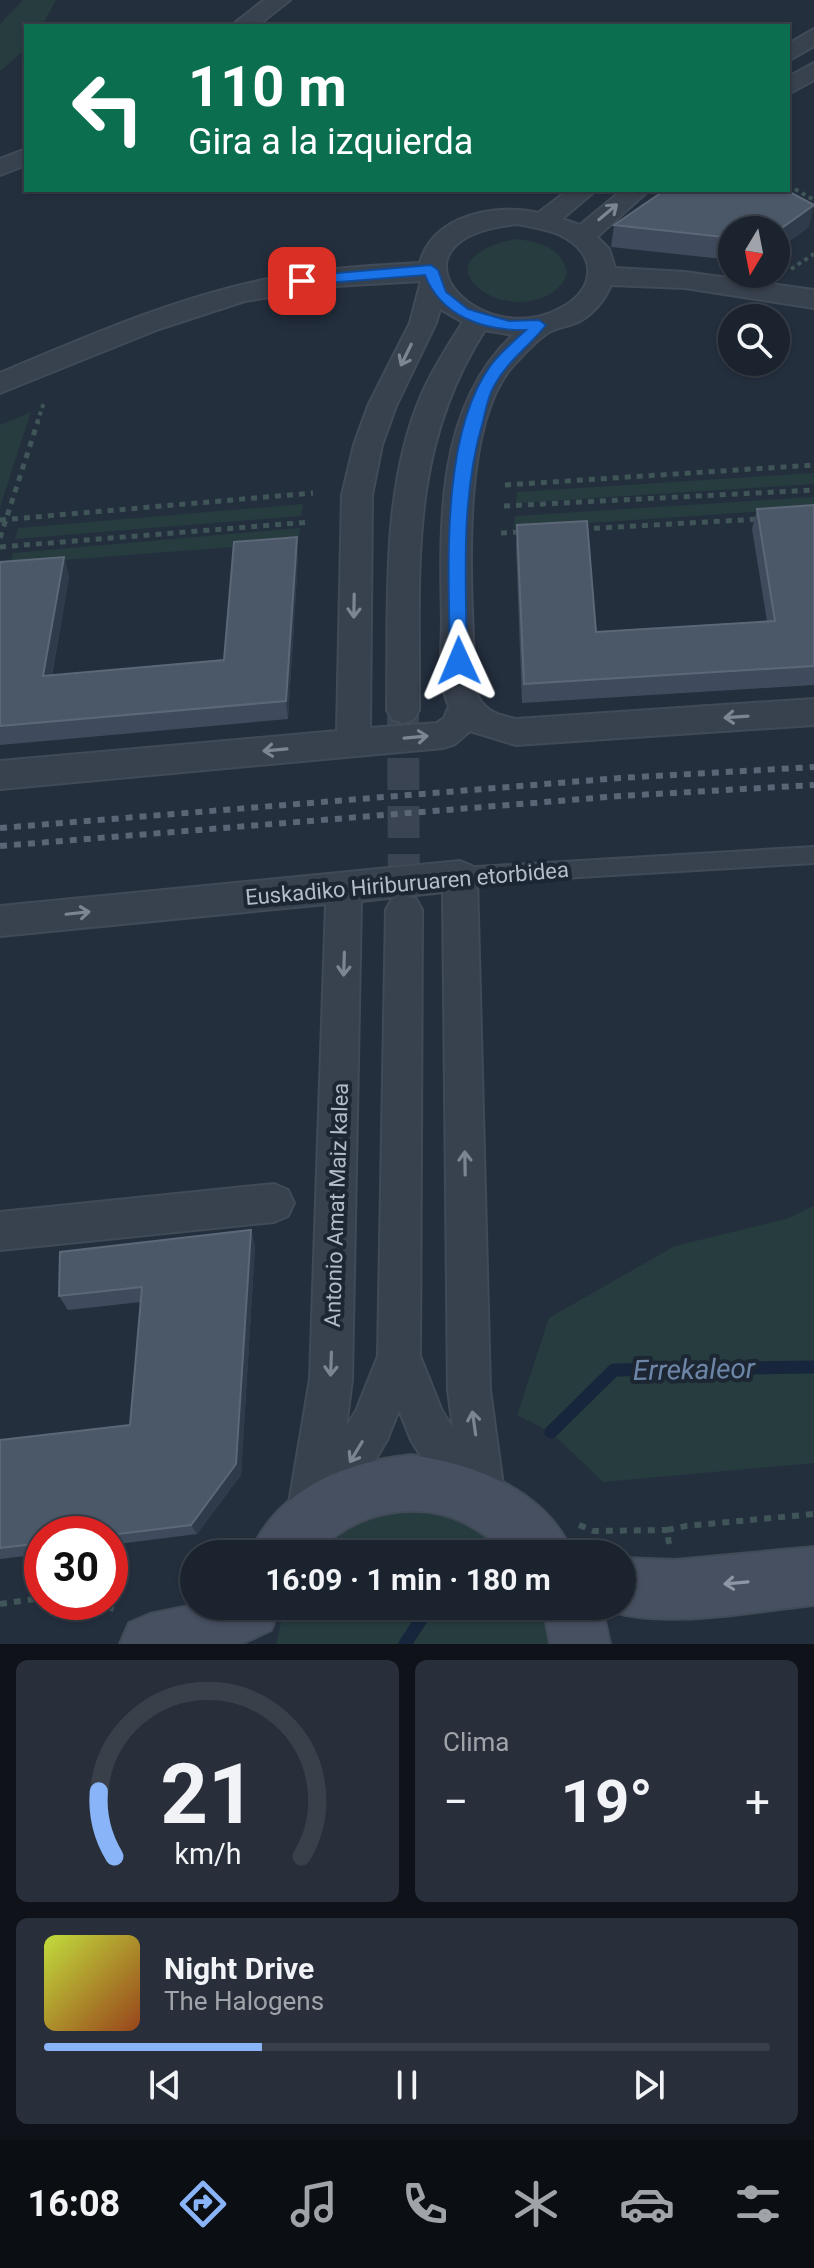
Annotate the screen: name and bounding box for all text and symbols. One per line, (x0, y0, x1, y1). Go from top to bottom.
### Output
text: 110 m (188, 54, 347, 120)
icon: left (56, 56, 160, 160)
text: Gira a la izquierda (188, 121, 473, 163)
one-way arrow (598, 203, 618, 221)
north arrow (718, 216, 790, 288)
map controls (718, 216, 790, 376)
pin (268, 247, 336, 315)
icon: arrive (280, 259, 324, 303)
button: search (718, 304, 790, 376)
one-way arrow (398, 343, 414, 367)
one-way arrow (346, 592, 362, 619)
position arrow (417, 619, 501, 703)
one-way arrow (723, 710, 750, 725)
one-way arrow (402, 729, 429, 744)
one-way arrow (262, 743, 289, 758)
street label: Euskadiko Hiriburuaren etorbidea (244, 857, 570, 910)
one-way arrow (64, 905, 91, 920)
one-way arrow (336, 950, 351, 977)
street label: Antonio Amat Maiz kalea (320, 1082, 353, 1328)
one-way arrow (457, 1150, 473, 1177)
one-way arrow (324, 1350, 339, 1377)
water label: Errekaleor (633, 1352, 756, 1387)
one-way arrow (466, 1410, 481, 1437)
one-way arrow (347, 1440, 363, 1463)
speed limit sign: 30 (24, 1516, 128, 1620)
text: 16:09 · 1 min · 180 m (265, 1562, 551, 1597)
one-way arrow (723, 1576, 750, 1591)
text: Clima (443, 1727, 510, 1757)
text: 21 (160, 1746, 255, 1843)
text: 19° (560, 1766, 653, 1837)
text: − (443, 1776, 468, 1828)
text: + (745, 1776, 770, 1828)
text: km/h (174, 1837, 241, 1871)
text: Night Drive (164, 1951, 314, 1986)
text: The Halogens (164, 1986, 324, 2016)
icon: previous (143, 2063, 187, 2107)
icon: pause (385, 2063, 429, 2107)
icon: next (627, 2063, 671, 2107)
icon: directions (175, 2176, 231, 2232)
icon: music (286, 2176, 342, 2232)
icon: phone (397, 2176, 453, 2232)
icon: climate (508, 2176, 564, 2232)
icon: car (619, 2176, 675, 2232)
icon: filters (730, 2176, 786, 2232)
text: 16:08 (28, 2183, 120, 2225)

